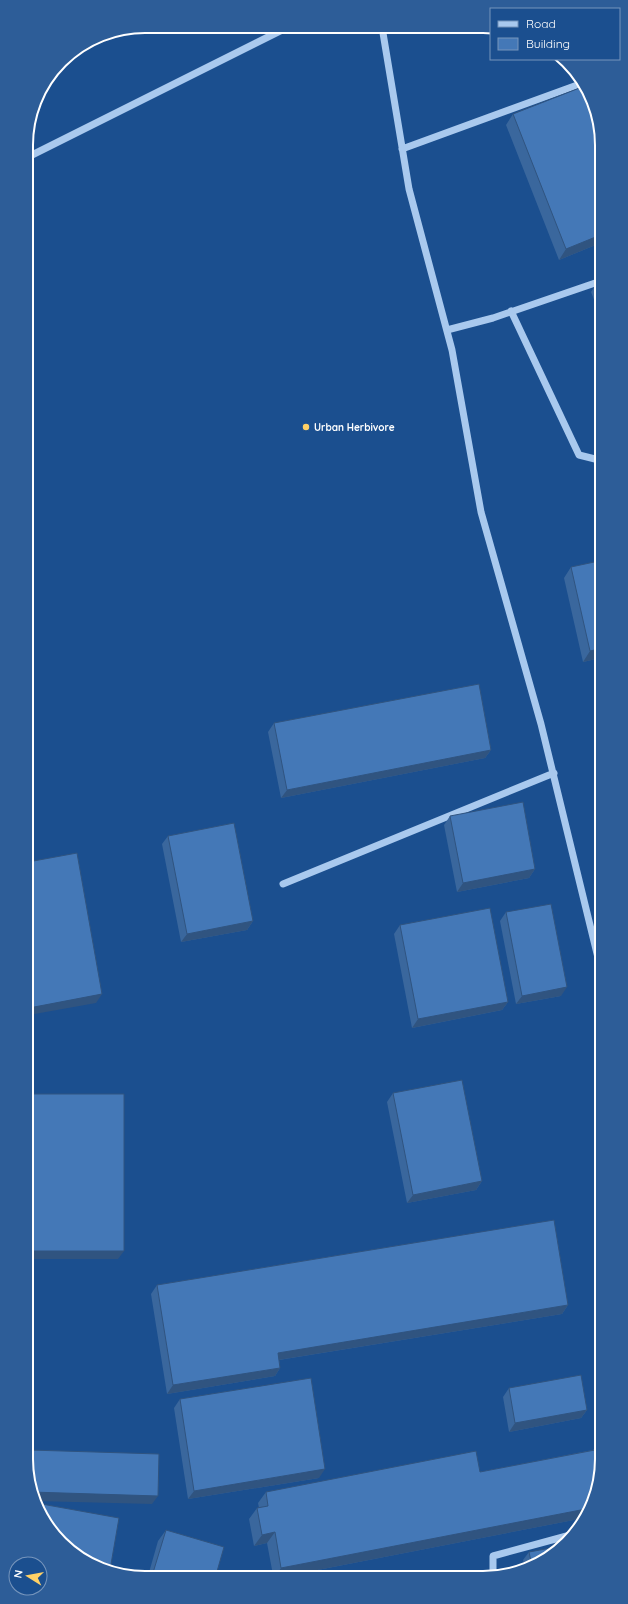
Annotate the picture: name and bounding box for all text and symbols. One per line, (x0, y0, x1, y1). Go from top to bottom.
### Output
legend (490, 8, 620, 60)
text: Road (526, 16, 556, 31)
text: Building (526, 36, 570, 51)
place label: Urban Herbivore (314, 421, 395, 434)
marker: Urban Herbivore (301, 422, 311, 432)
north arrow (8, 1556, 48, 1596)
text: N (11, 1569, 26, 1579)

